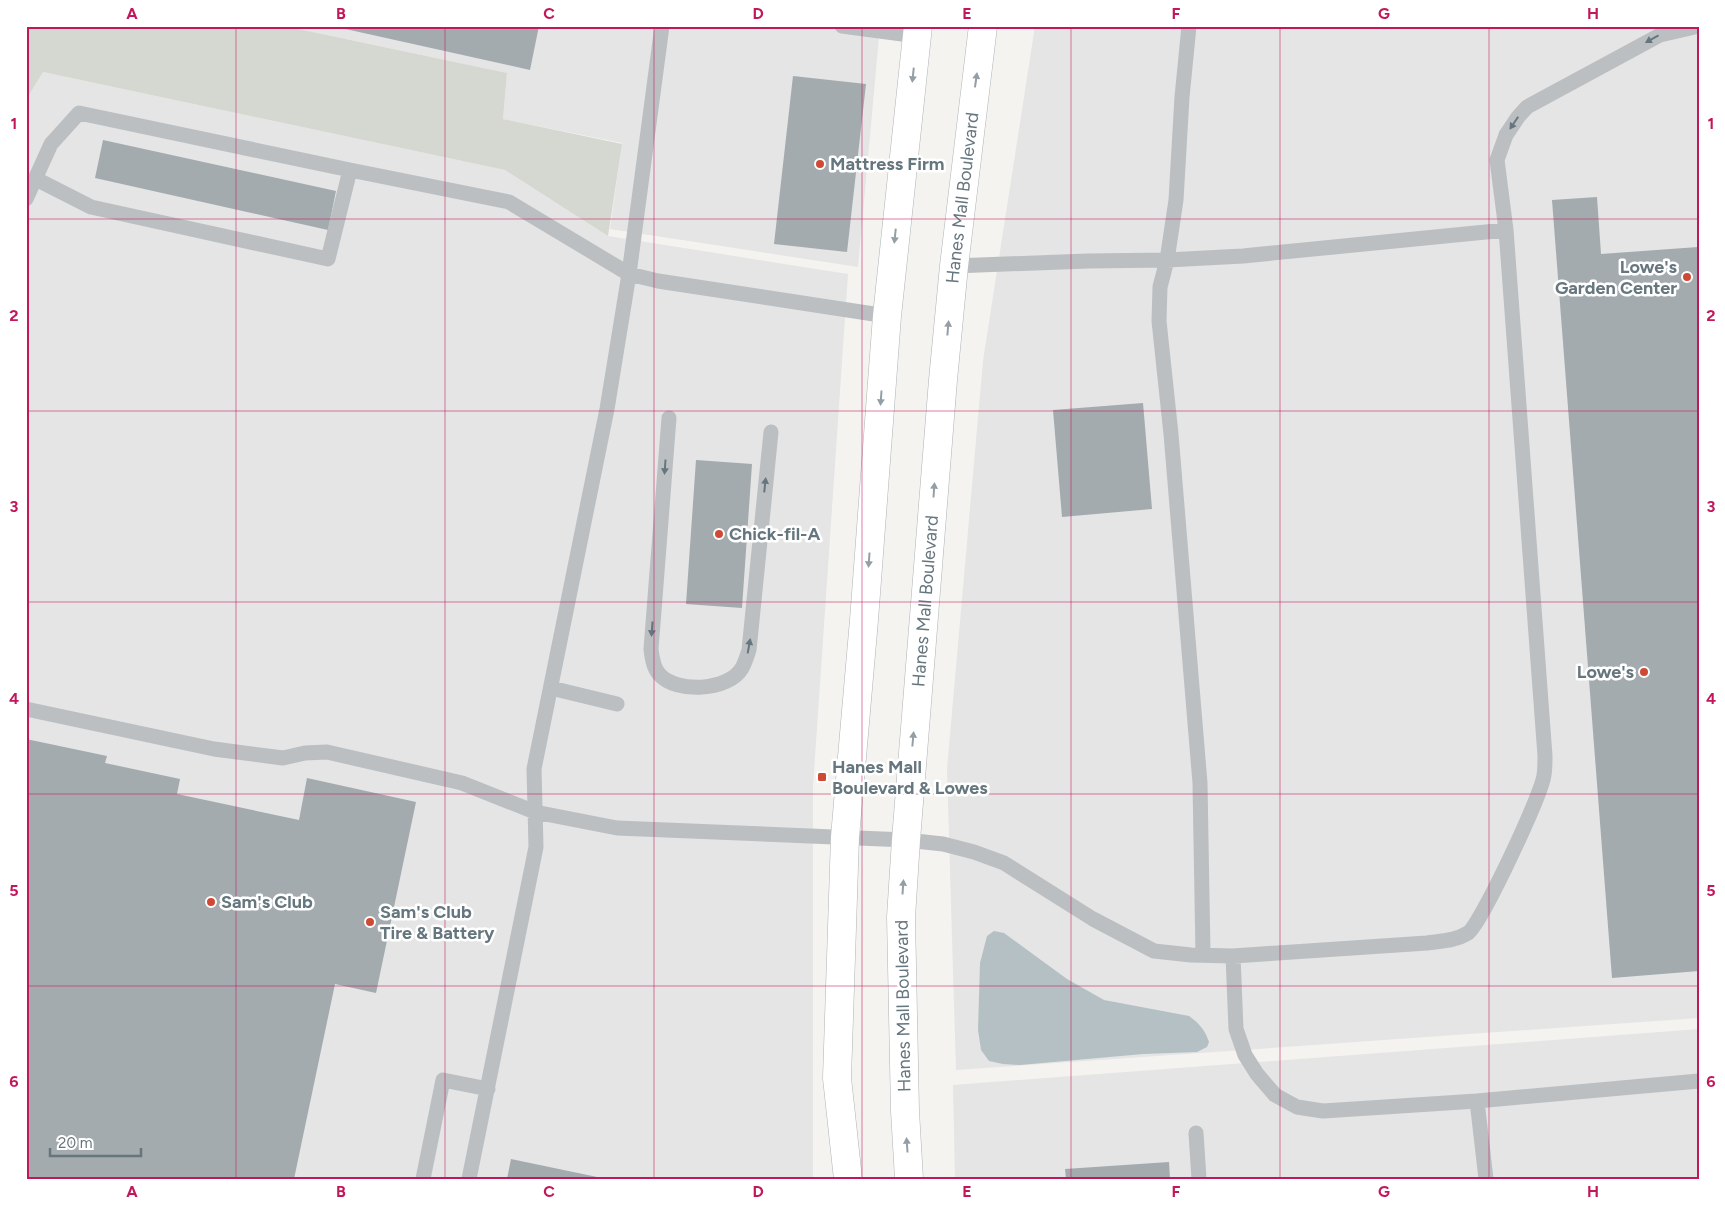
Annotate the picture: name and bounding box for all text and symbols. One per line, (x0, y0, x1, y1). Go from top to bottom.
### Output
text: A (126, 4, 138, 23)
text: B (336, 4, 346, 23)
text: C (543, 4, 555, 23)
text: D (752, 4, 764, 23)
text: E (962, 4, 972, 23)
text: F (1172, 4, 1181, 23)
text: G (1378, 4, 1390, 23)
text: H (1587, 4, 1599, 23)
one-way arrow (1645, 35, 1659, 43)
one-way arrow (908, 67, 916, 83)
one-way arrow (972, 71, 980, 87)
street label: Hanes Mall Boulevard (941, 111, 983, 284)
text: 1 (11, 114, 17, 133)
text: 1 (1708, 114, 1714, 133)
one-way arrow (1509, 116, 1519, 129)
place label: Mattress Firm (830, 153, 945, 175)
marker: Mattress Firm (814, 158, 826, 170)
one-way arrow (891, 229, 899, 245)
place label: Lowe's Garden Center (1555, 256, 1678, 299)
marker: Lowe's Garden Center (1681, 271, 1693, 283)
text: 2 (9, 306, 19, 325)
text: 2 (1706, 306, 1716, 325)
one-way arrow (944, 320, 952, 336)
one-way arrow (876, 390, 884, 406)
one-way arrow (661, 459, 669, 475)
one-way arrow (761, 477, 769, 493)
one-way arrow (931, 482, 939, 498)
text: 3 (10, 497, 19, 516)
text: 3 (1707, 497, 1716, 516)
street label: Hanes Mall Boulevard (907, 514, 943, 688)
place label: Chick-fil-A (729, 523, 820, 545)
marker: Chick-fil-A (713, 528, 725, 540)
one-way arrow (864, 552, 872, 568)
one-way arrow (648, 621, 656, 637)
one-way arrow (745, 638, 753, 654)
place label: Lowe's (1577, 661, 1635, 683)
marker: Lowe's (1638, 666, 1650, 678)
text: 4 (9, 689, 19, 708)
text: 4 (1706, 689, 1716, 708)
one-way arrow (909, 731, 917, 747)
place label: Hanes Mall Boulevard & Lowes (832, 756, 988, 799)
marker: Hanes Mall Boulevard & Lowes (816, 771, 828, 783)
one-way arrow (899, 879, 907, 895)
text: 5 (9, 881, 19, 900)
text: 5 (1706, 881, 1716, 900)
place label: Sam's Club (221, 891, 313, 913)
marker: Sam's Club (205, 896, 217, 908)
place label: Sam's Club Tire & Battery (380, 901, 495, 944)
marker: Sam's Club Tire & Battery (364, 916, 376, 928)
street label: Hanes Mall Boulevard (890, 920, 916, 1092)
text: 6 (9, 1072, 19, 1091)
text: 6 (1706, 1072, 1716, 1091)
scale bar (50, 1125, 141, 1157)
text: 20 m (58, 1134, 92, 1152)
one-way arrow (902, 1137, 910, 1153)
text: A (126, 1182, 138, 1201)
text: B (336, 1182, 346, 1201)
text: C (543, 1182, 555, 1201)
text: D (752, 1182, 764, 1201)
text: E (962, 1182, 972, 1201)
text: F (1172, 1182, 1181, 1201)
text: G (1378, 1182, 1390, 1201)
text: H (1587, 1182, 1599, 1201)

